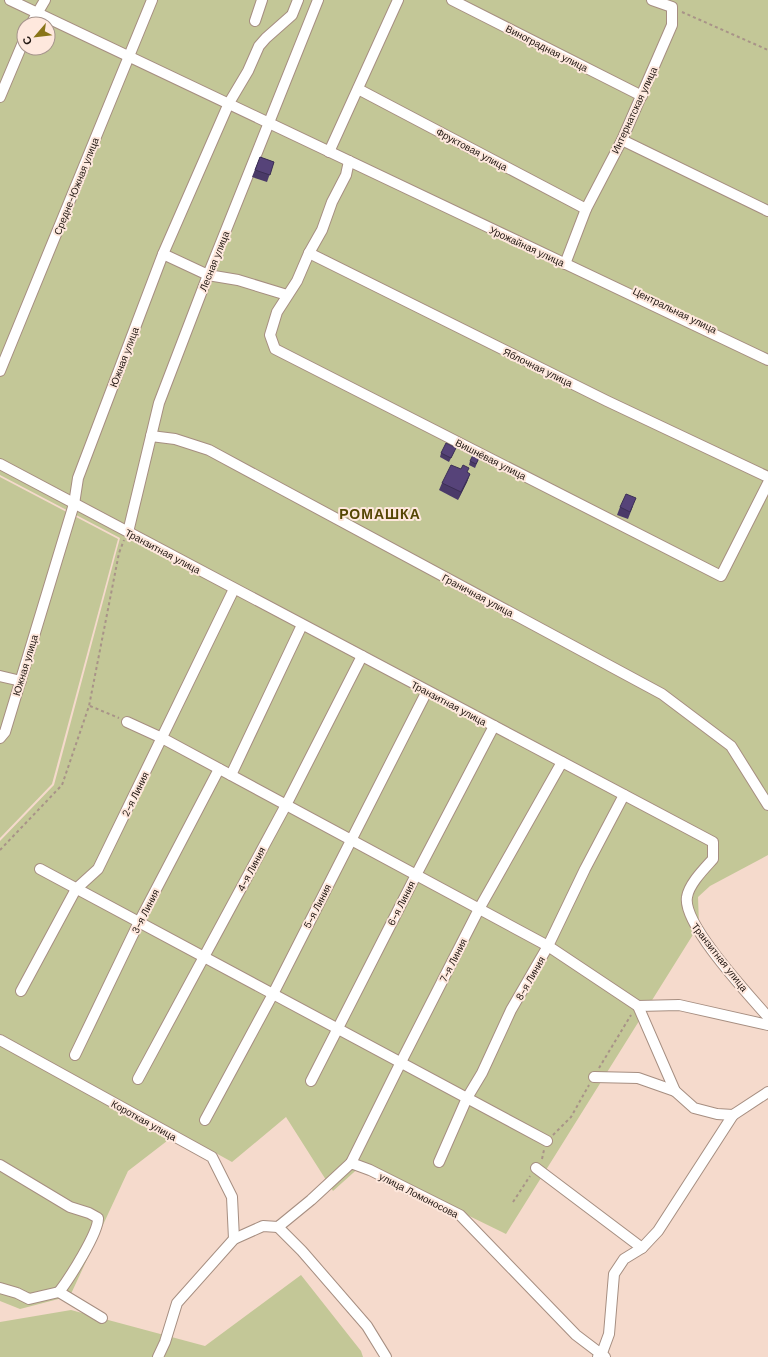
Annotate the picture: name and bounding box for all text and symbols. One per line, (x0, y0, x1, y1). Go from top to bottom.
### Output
north arrow (16, 16, 56, 56)
street label: Виноградная улица (503, 22, 590, 75)
text: С (19, 34, 35, 47)
street label: Интернатская улица (609, 64, 660, 156)
street label: Фруктовая улица (434, 125, 510, 174)
street label: Средне-Южная улица (51, 135, 102, 237)
street label: Урожайная улица (487, 223, 567, 270)
street label: Лесная улица (196, 229, 233, 293)
street label: Центральная улица (631, 284, 719, 337)
street label: Южная улица (107, 325, 142, 389)
street label: Яблочная улица (501, 345, 575, 390)
street label: Вишнёвая улица (453, 436, 529, 483)
district label: РОМАШКА (339, 505, 421, 523)
street label: Транзитная улица (123, 526, 203, 577)
street label: Граничная улица (440, 571, 516, 620)
street label: Южная улица (10, 632, 41, 697)
street label: Транзитная улица (409, 678, 489, 729)
street label: 2-я Линия (119, 770, 152, 819)
street label: 4-я Линия (234, 845, 269, 894)
street label: 6-я Линия (385, 879, 418, 928)
street label: 5-я Линия (301, 882, 334, 931)
street label: 3-я Линия (129, 887, 162, 936)
street label: Транзитная улица (689, 920, 751, 995)
street label: 7-я Линия (437, 936, 470, 984)
street label: 8-я Линия (513, 954, 548, 1002)
street label: Короткая улица (109, 1097, 179, 1144)
street label: улица Ломоносова (377, 1170, 461, 1221)

